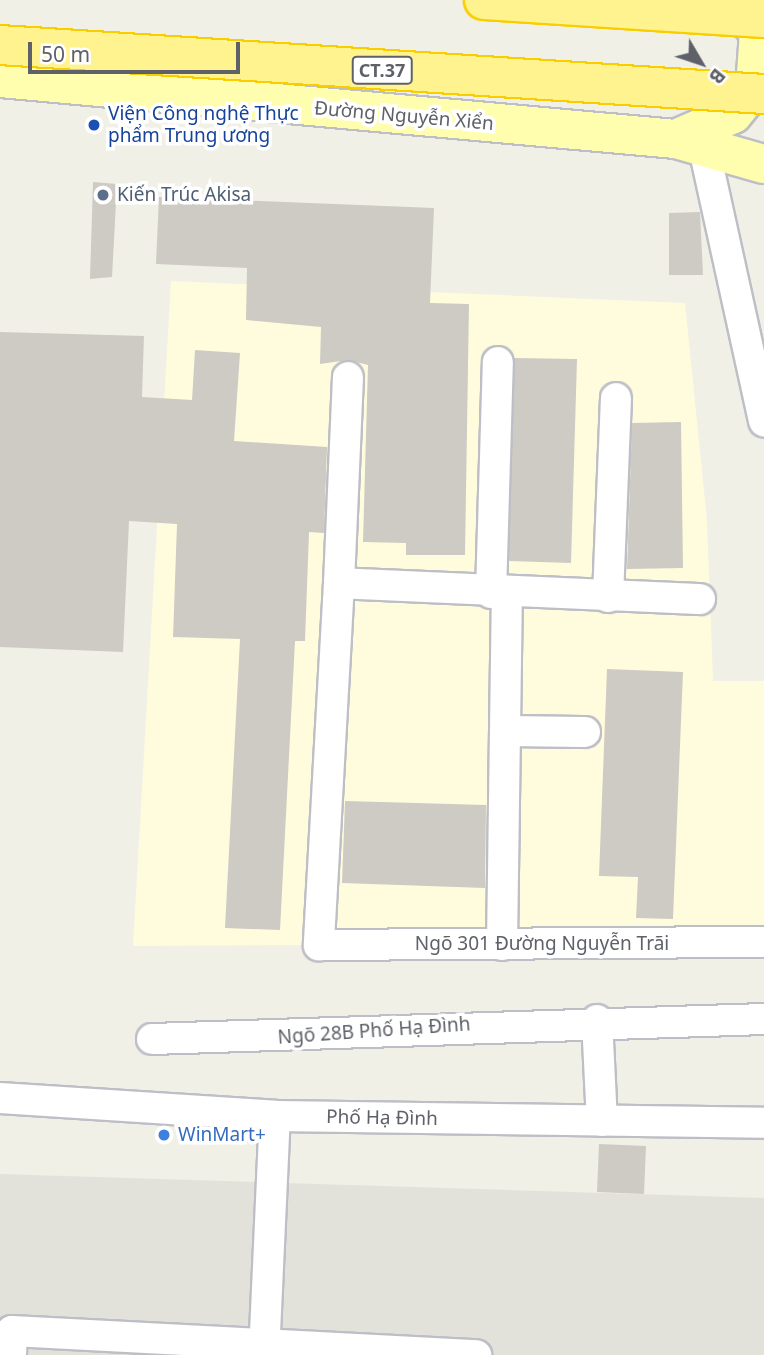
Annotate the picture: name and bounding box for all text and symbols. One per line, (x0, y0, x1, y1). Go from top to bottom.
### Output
scale bar (32, 28, 243, 72)
north arrow (666, 28, 736, 98)
text: 50 m (41, 40, 90, 68)
road number: CT.37 (350, 56, 414, 84)
text: B (703, 63, 731, 89)
street label: Đường Nguyễn Xiển (313, 97, 495, 135)
place label: Viện Công nghệ Thực phẩm Trung ương (108, 103, 299, 147)
marker: Viện Công nghệ Thực phẩm Trung ương (86, 117, 102, 133)
place label: Kiến Trúc Akisa (117, 184, 251, 206)
marker: Kiến Trúc Akisa (95, 187, 111, 203)
street label: Ngõ 301 Đường Nguyễn Trãi (415, 933, 669, 955)
street label: Ngõ 28B Phố Hạ Đình (277, 1013, 471, 1049)
street label: Phố Hạ Đình (326, 1106, 438, 1130)
place label: WinMart+ (178, 1124, 266, 1146)
marker: WinMart+ (156, 1127, 172, 1143)

